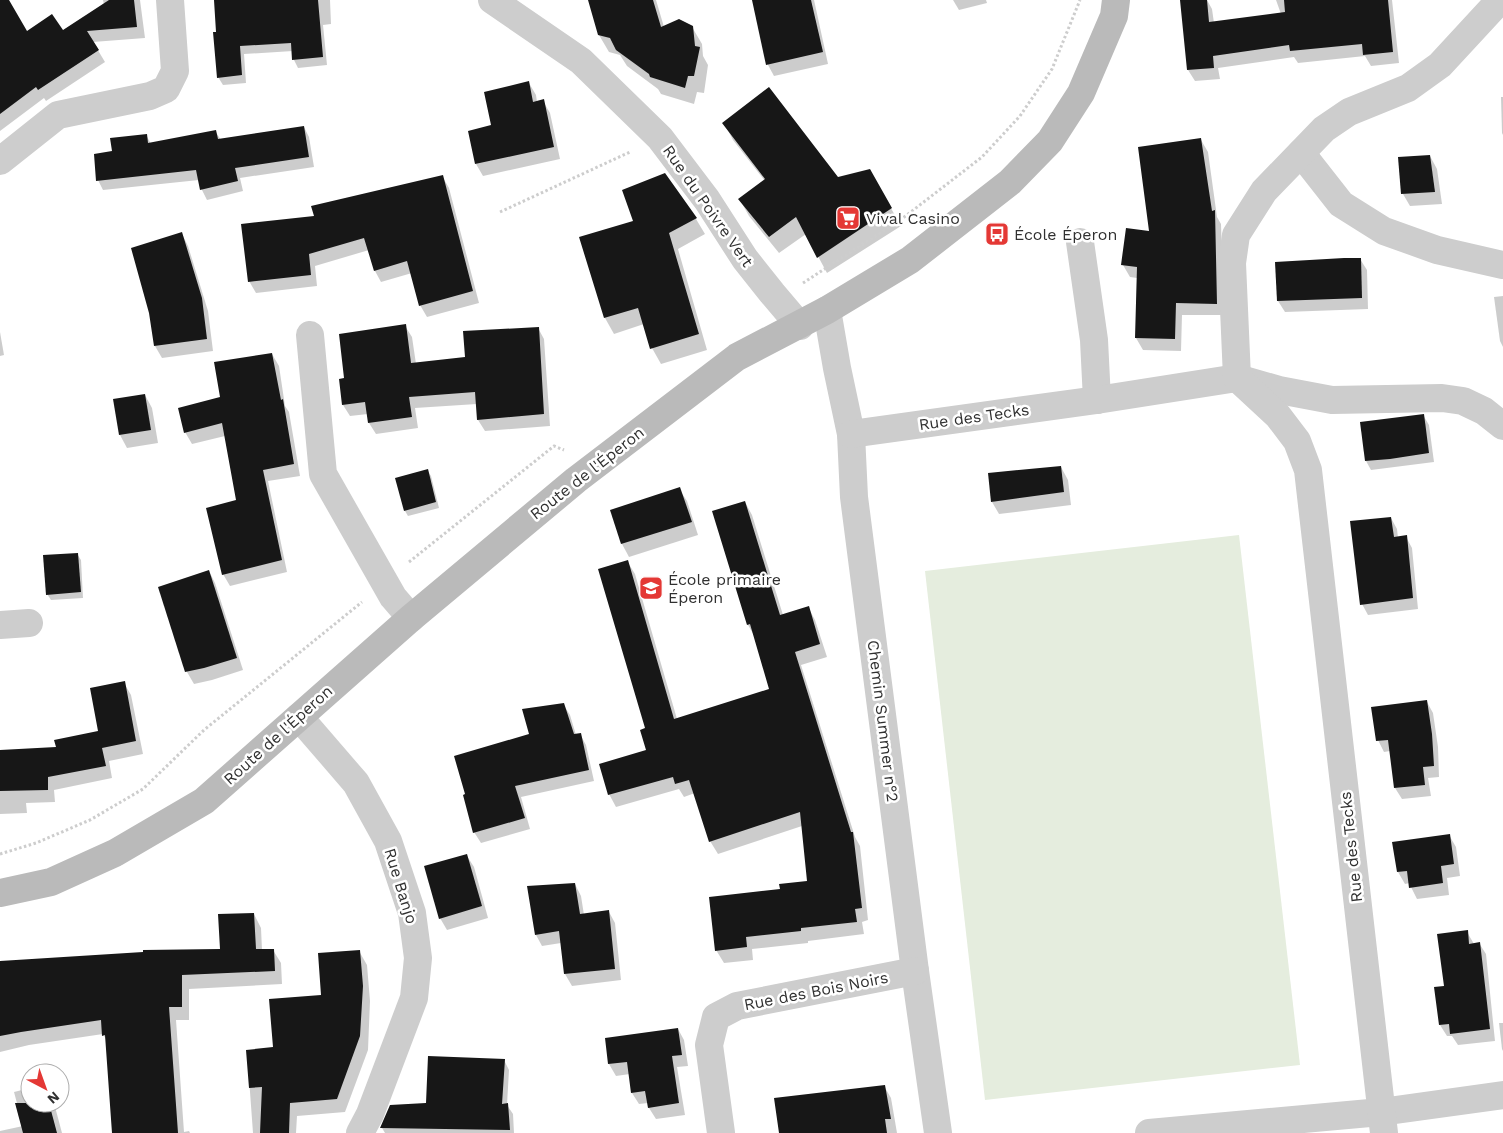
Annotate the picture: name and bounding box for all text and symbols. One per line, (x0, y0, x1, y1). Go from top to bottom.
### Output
street label: Rue du Poivre Vert (659, 141, 757, 271)
supermarket icon: Vival Casino (835, 205, 861, 231)
place label: Vival Casino (866, 209, 960, 228)
bus stop icon: École Éperon (984, 221, 1010, 247)
place label: École Éperon (1014, 225, 1117, 244)
street label: Rue des Tecks (918, 400, 1030, 434)
street label: Route de l'Éperon (526, 423, 648, 523)
place label: École primaire Éperon (668, 570, 781, 607)
school or university icon: École primaire Éperon (638, 575, 664, 601)
street label: Chemin Summer n°2 (864, 639, 902, 803)
street label: Route de l'Éperon (220, 681, 336, 789)
street label: Rue des Tecks (1336, 791, 1366, 903)
street label: Rue Banjo (380, 846, 422, 926)
street label: Rue des Bois Noirs (742, 968, 890, 1014)
north arrow (20, 1063, 70, 1113)
text: N (44, 1088, 63, 1107)

